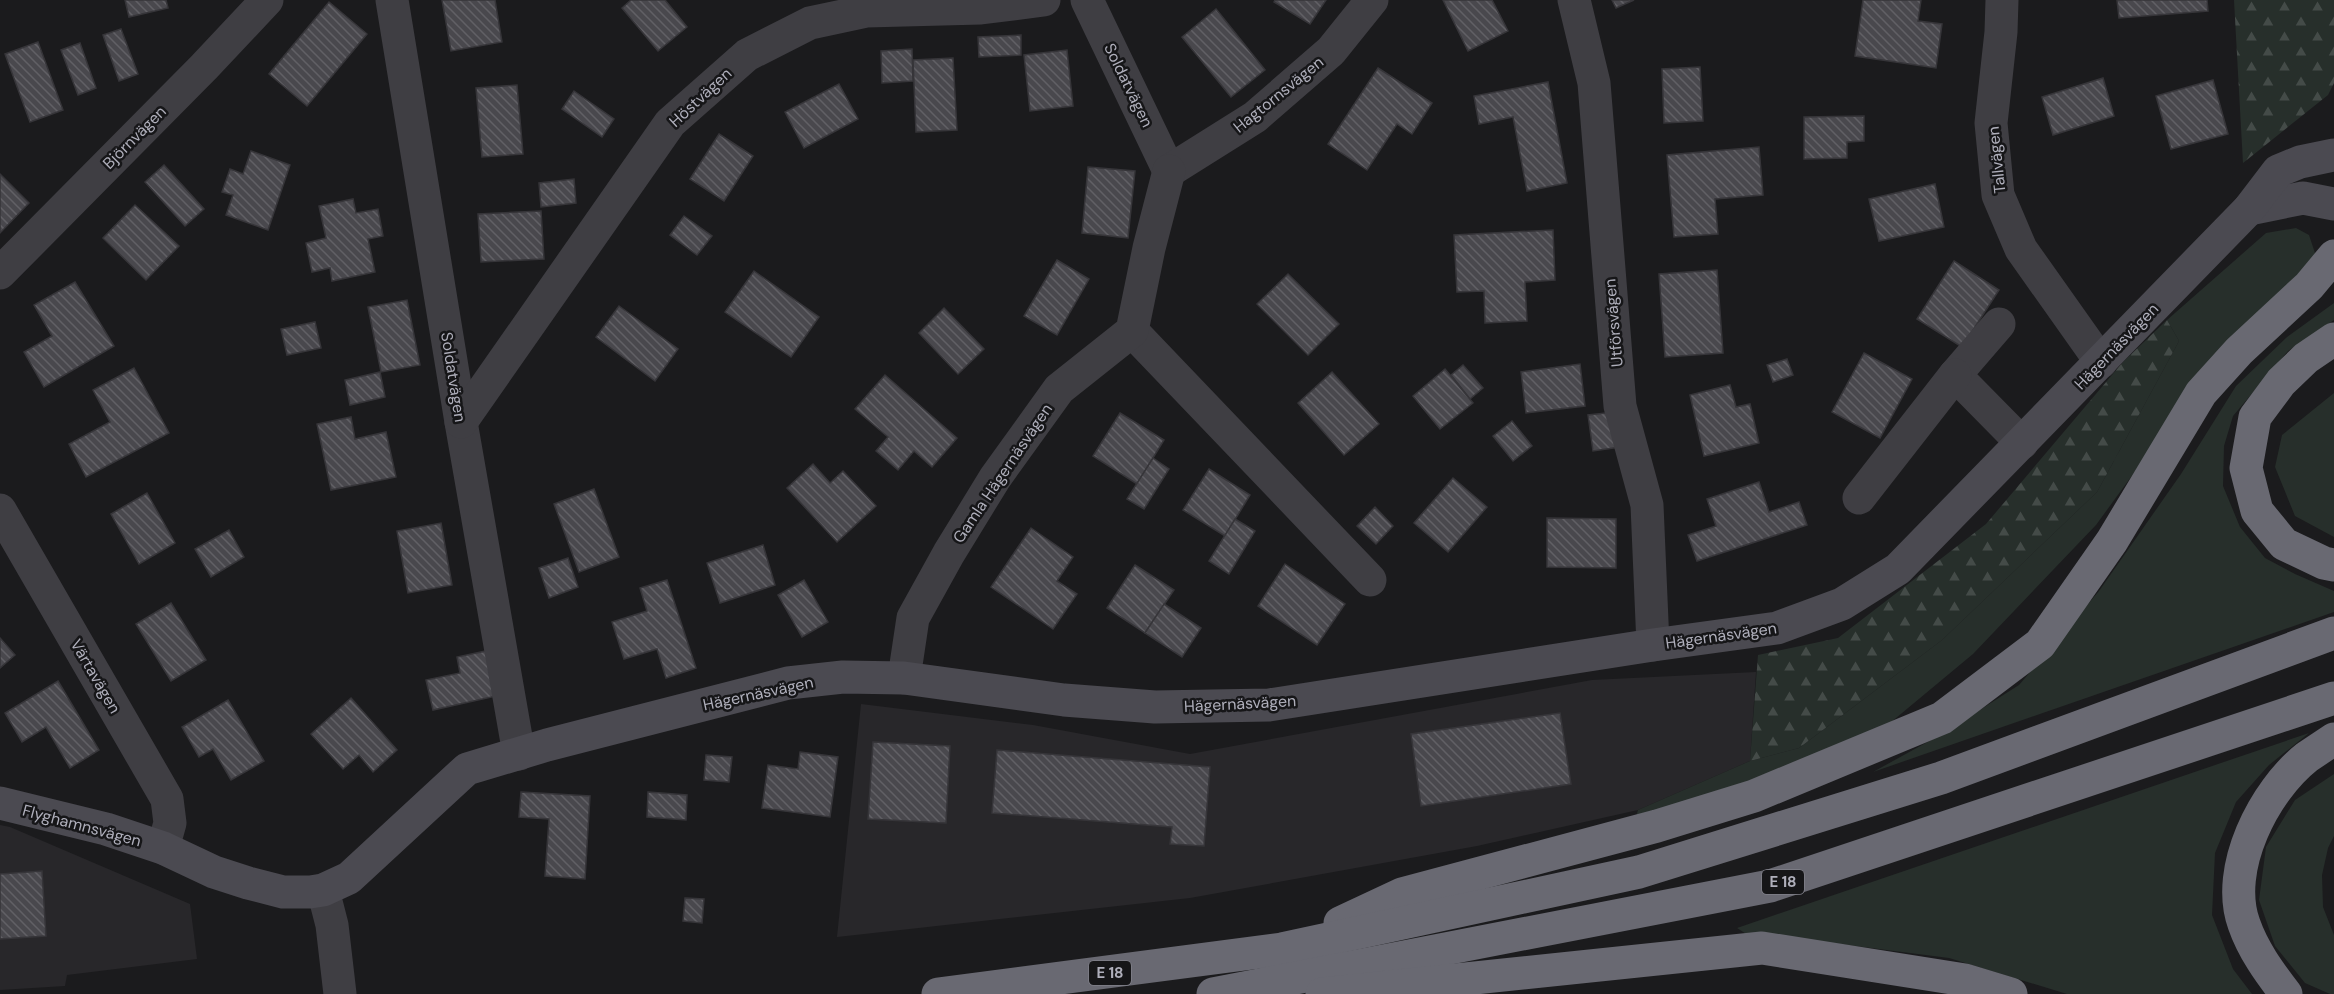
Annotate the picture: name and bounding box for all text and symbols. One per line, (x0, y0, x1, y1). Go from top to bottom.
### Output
street label: Soldatvägen (1099, 40, 1158, 131)
street label: Hagtornsvägen (1229, 51, 1328, 137)
street label: Höstvägen (665, 63, 736, 132)
street label: Björnvägen (98, 101, 171, 174)
street label: Tallvägen (1983, 125, 2010, 194)
street label: Utförsvägen (1599, 278, 1628, 368)
street label: Hägernäsvägen (2070, 299, 2163, 394)
street label: Soldatvägen (436, 331, 471, 424)
street label: Gamla Hägernäsvägen (948, 399, 1057, 547)
street label: Hägernäsvägen (1664, 617, 1778, 654)
street label: Värtavägen (66, 635, 125, 717)
street label: Hägernäsvägen (701, 672, 815, 715)
street label: Hägernäsvägen (1183, 690, 1297, 717)
street label: Flyghamnsvägen (20, 800, 144, 851)
road number: E 18 (1762, 870, 1804, 894)
road number: E 18 (1089, 961, 1131, 985)

